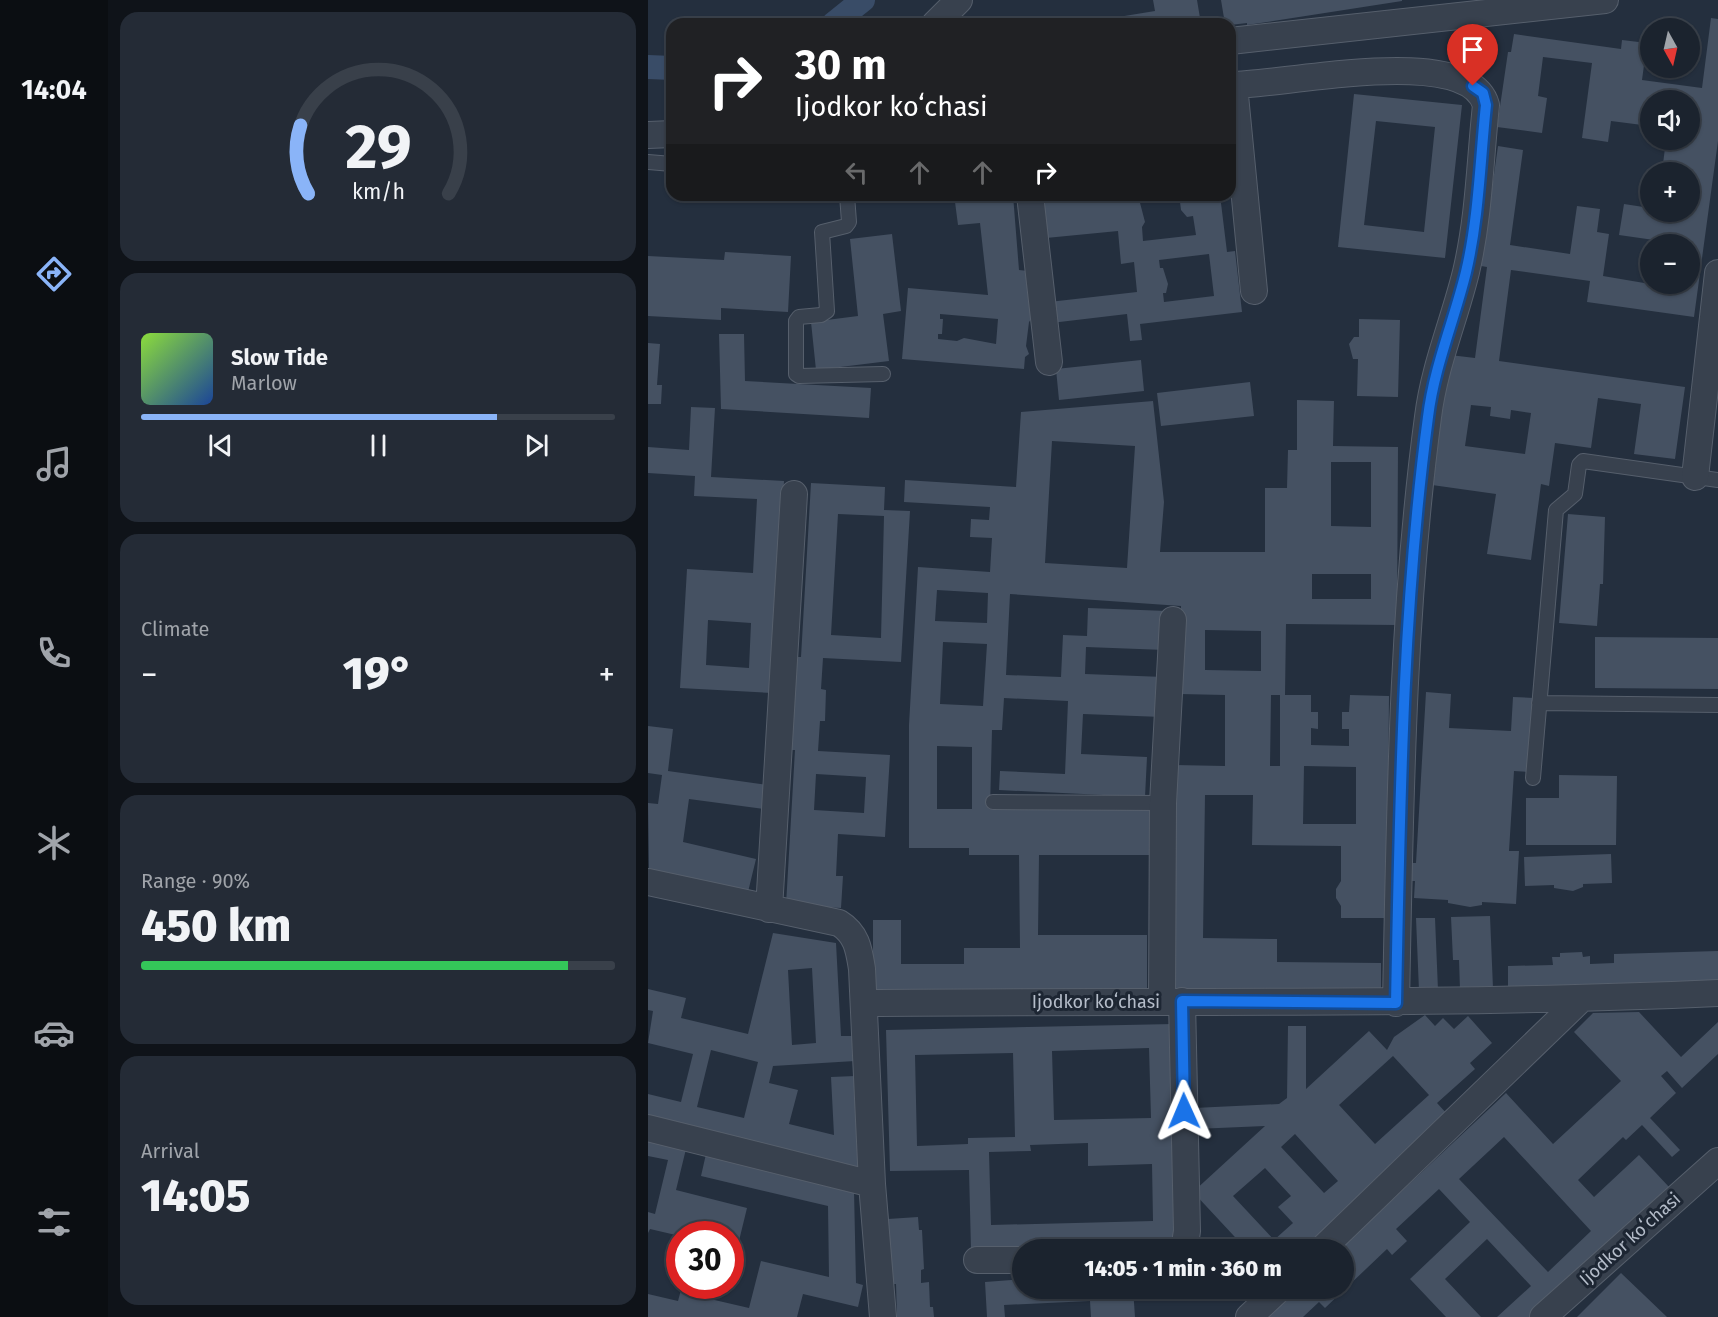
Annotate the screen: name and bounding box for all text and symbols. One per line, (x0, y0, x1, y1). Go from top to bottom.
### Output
north arrow (1640, 18, 1700, 78)
map controls (1640, 18, 1700, 294)
pin (1447, 24, 1498, 86)
icon: arrive (1456, 33, 1489, 66)
text: 30 m (795, 40, 887, 90)
icon: right (696, 42, 774, 120)
text: 14:04 (21, 74, 87, 106)
button: sound (1640, 90, 1700, 150)
text: Ijodkor koʻchasi (795, 91, 988, 123)
text: 29 (345, 110, 411, 185)
icon: left (840, 156, 873, 189)
icon: ahead (903, 156, 936, 189)
icon: ahead (966, 156, 999, 189)
icon: right (1029, 156, 1062, 189)
button: + (1640, 162, 1700, 222)
text: km/h (351, 179, 405, 205)
button: − (1640, 234, 1700, 294)
icon: directions (33, 253, 75, 295)
text: Slow Tide (231, 344, 328, 371)
text: Marlow (231, 371, 297, 395)
icon: previous (204, 429, 237, 462)
icon: pause (362, 429, 395, 462)
icon: next (520, 429, 553, 462)
icon: music (33, 443, 75, 485)
text: Climate (141, 617, 209, 641)
icon: phone (33, 632, 75, 674)
text: 19° (343, 647, 413, 701)
text: − (141, 655, 158, 695)
text: + (599, 655, 615, 695)
icon: climate (33, 822, 75, 864)
text: Range · 90% (141, 869, 250, 893)
text: 450 km (141, 899, 291, 953)
street label: Ijodkor koʻchasi (1032, 991, 1160, 1013)
icon: car (33, 1012, 75, 1054)
position arrow (1152, 1079, 1216, 1143)
text: Arrival (141, 1139, 200, 1163)
text: 14:05 (141, 1169, 250, 1223)
street label: Ijodkor koʻchasi (1575, 1188, 1685, 1290)
icon: filters (33, 1201, 75, 1243)
speed limit sign: 30 (666, 1221, 744, 1299)
text: 14:05 · 1 min · 360 m (1084, 1255, 1282, 1282)

